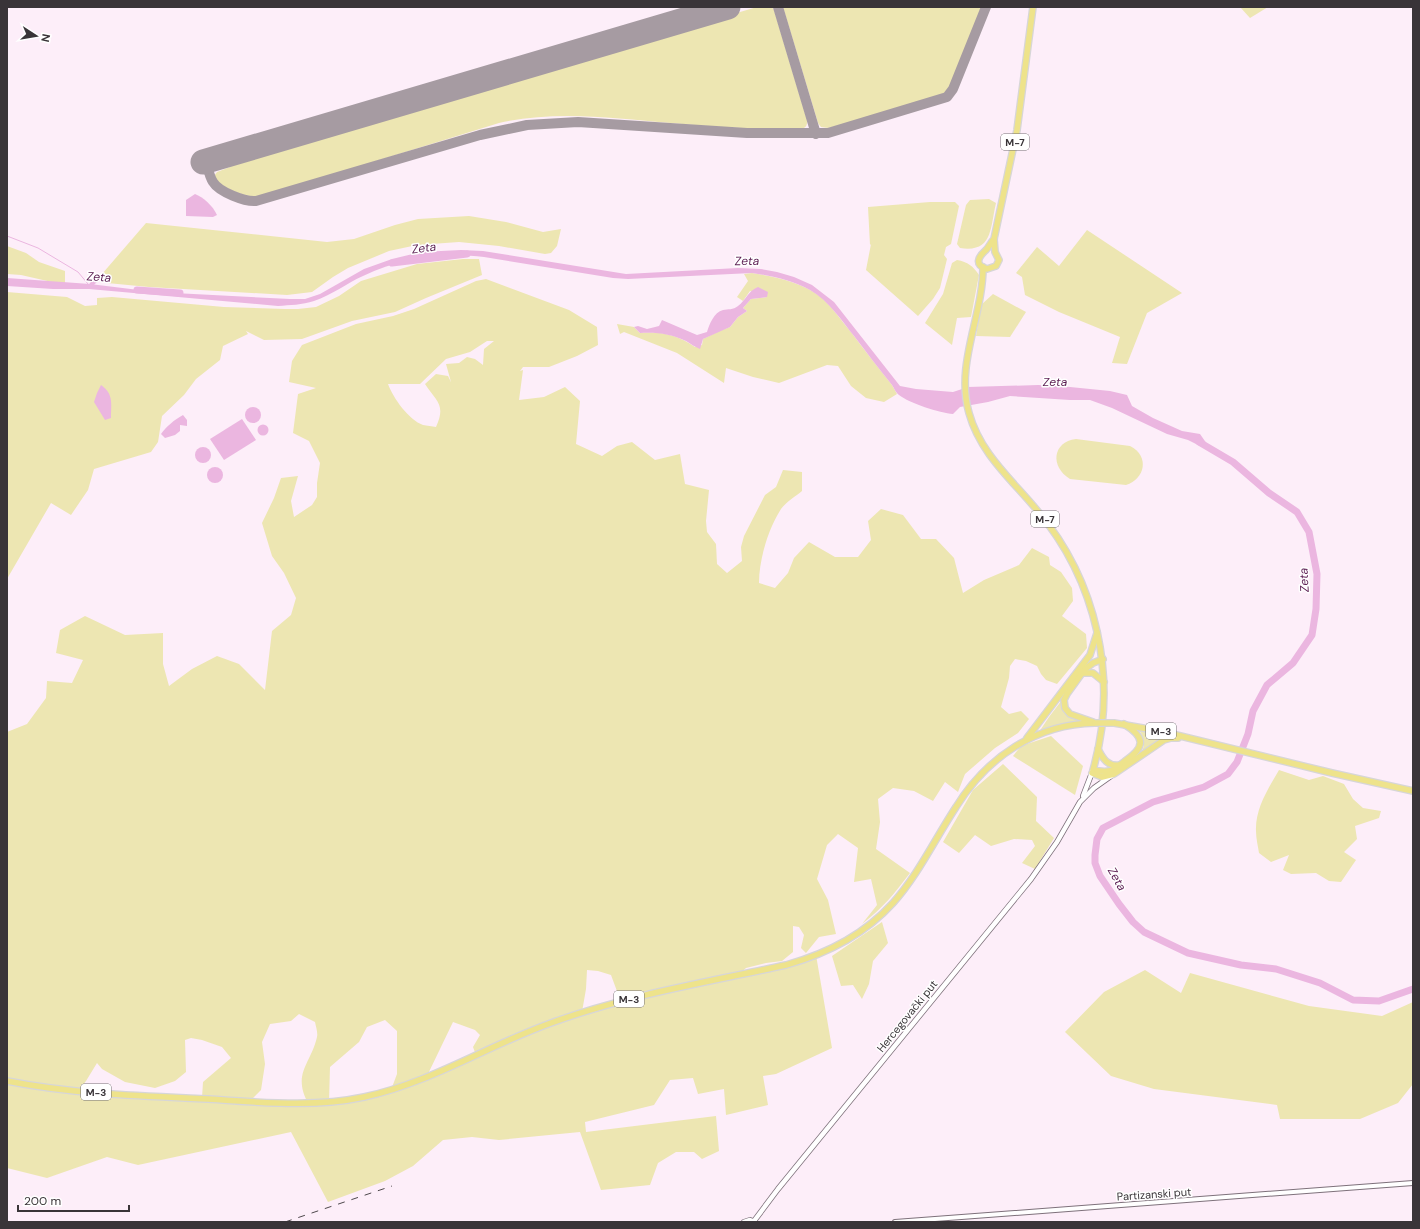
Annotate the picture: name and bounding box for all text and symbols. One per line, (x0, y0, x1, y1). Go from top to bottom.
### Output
north arrow (16, 16, 56, 56)
text: N (38, 33, 53, 43)
road number: M-7 (1001, 134, 1029, 150)
water label: Zeta (411, 239, 438, 257)
water label: Zeta (735, 253, 760, 269)
water label: Zeta (86, 268, 112, 286)
water label: Zeta (1043, 374, 1068, 390)
road number: M-7 (1031, 511, 1059, 527)
water label: Zeta (1295, 567, 1313, 593)
road number: M-3 (1146, 723, 1176, 739)
water label: Zeta (1104, 864, 1130, 894)
street label: Hercegovački put (874, 977, 940, 1055)
road number: M-3 (614, 991, 644, 1007)
road number: M-3 (81, 1084, 111, 1100)
street label: Partizanski put (1116, 1184, 1192, 1204)
scale bar (18, 1187, 129, 1213)
text: 200 m (24, 1193, 61, 1209)

